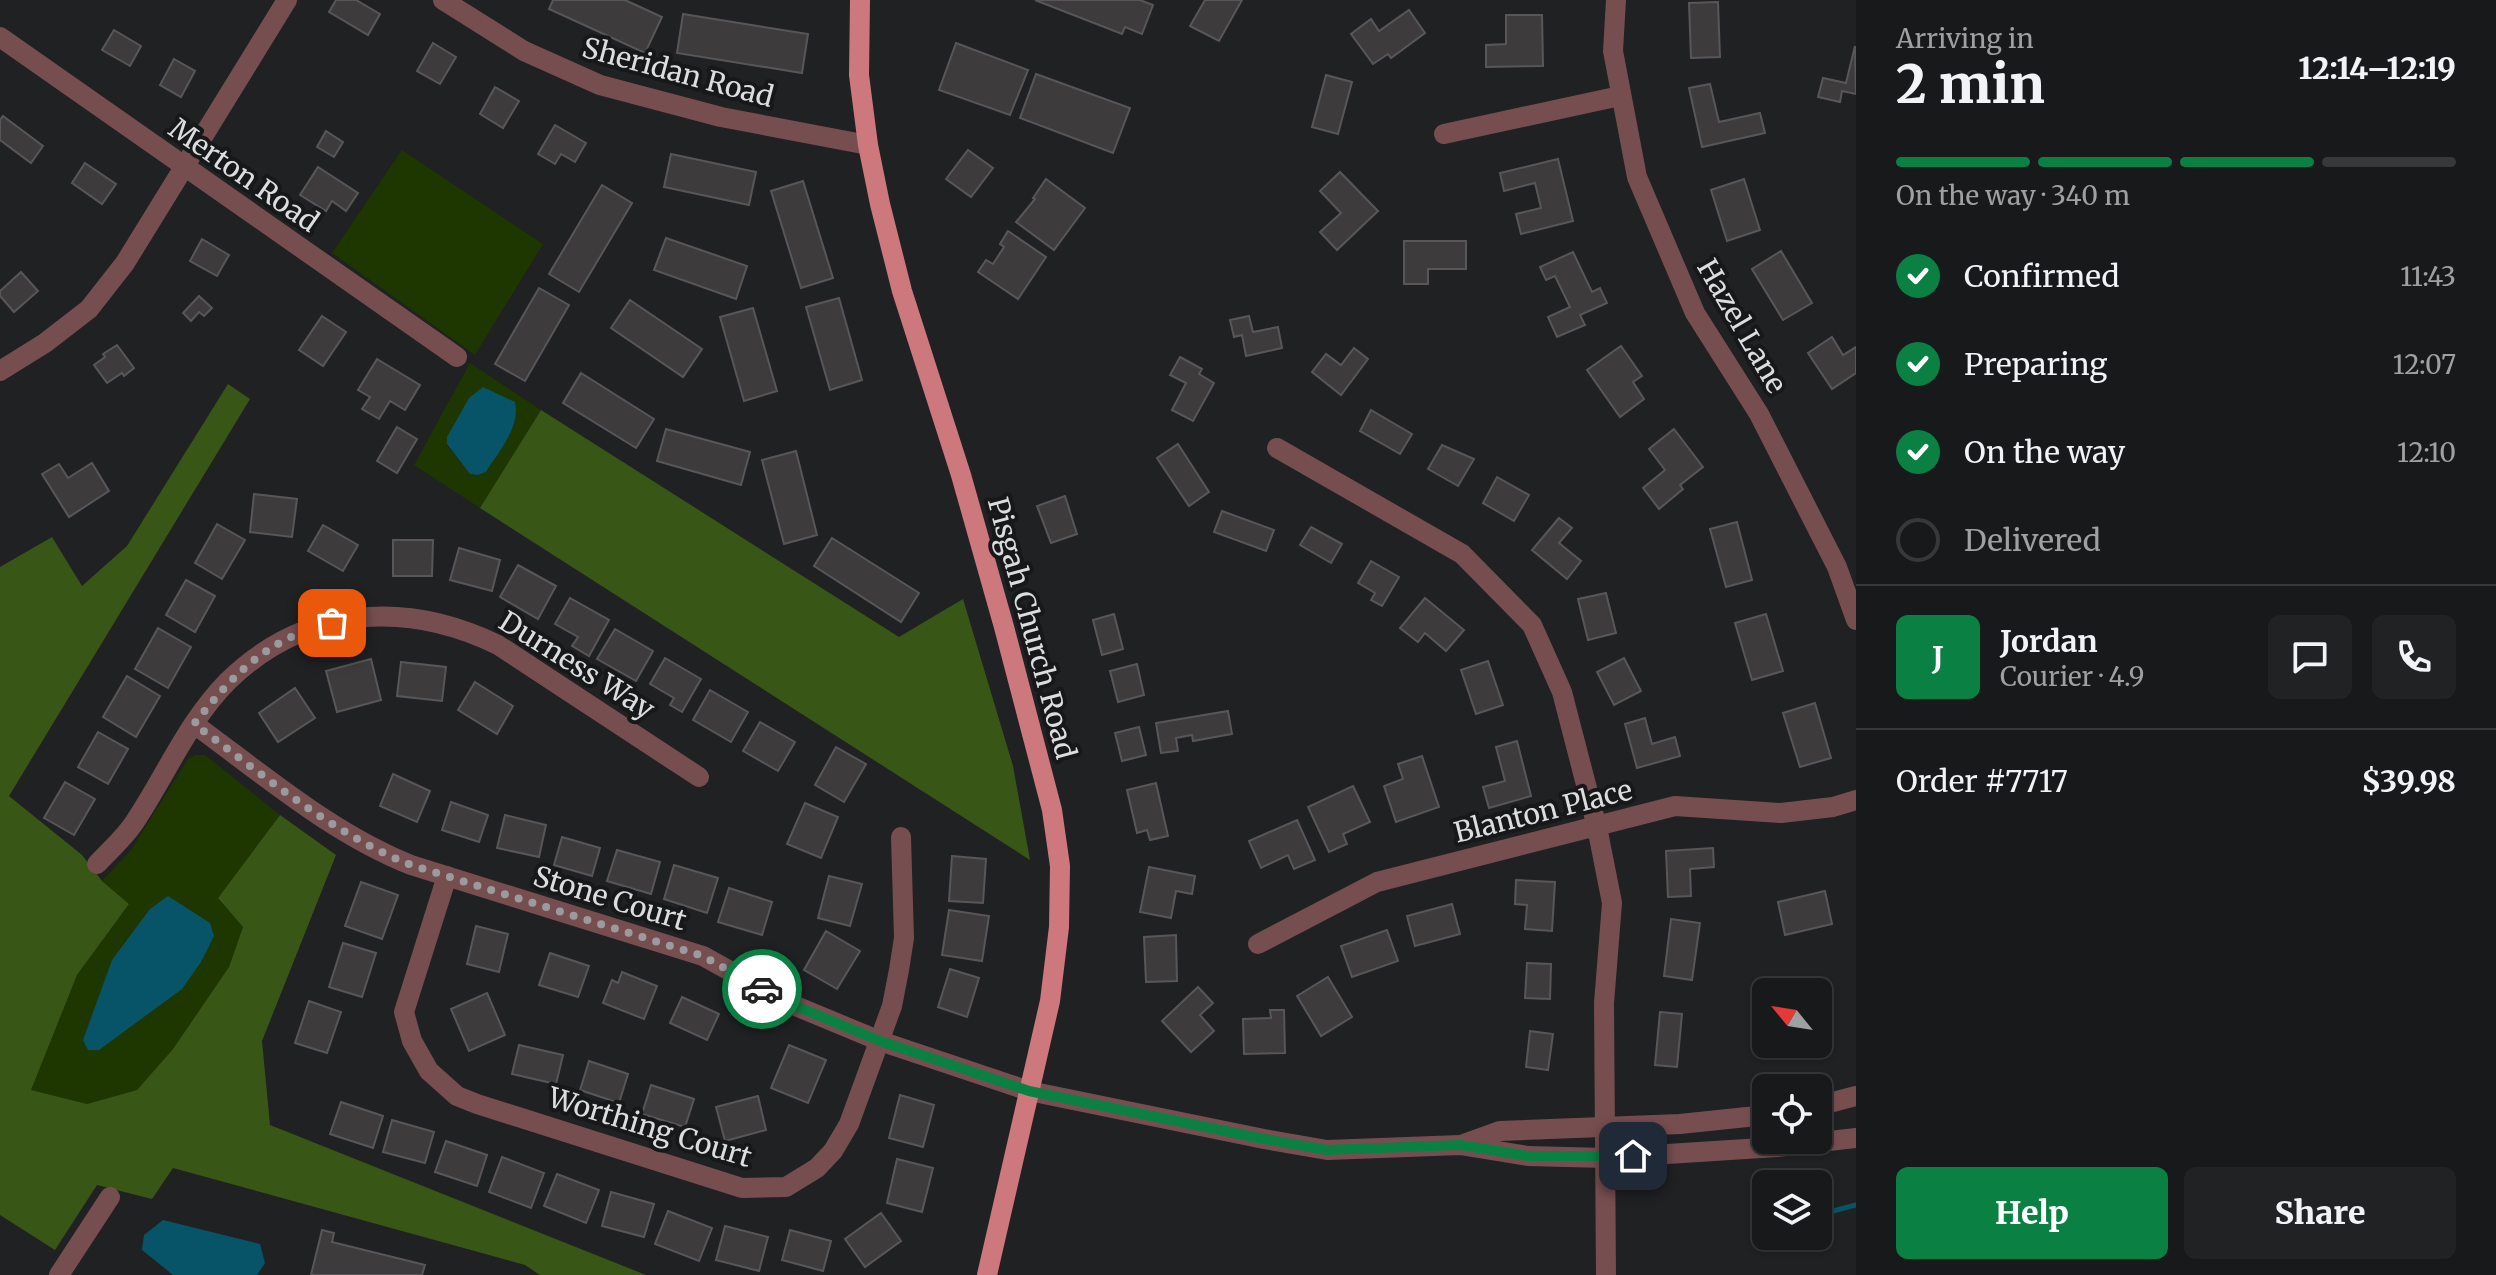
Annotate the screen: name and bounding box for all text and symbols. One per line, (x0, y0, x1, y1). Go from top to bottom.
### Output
text: Arriving in (1896, 22, 2034, 55)
street label: Sheridan Road (578, 29, 778, 115)
text: 12:14–12:19 (2298, 49, 2456, 87)
text: 2 min (1896, 52, 2045, 117)
street label: Merton Road (162, 110, 326, 240)
text: On the way · 340 m (1896, 179, 2130, 212)
street label: Hazel Lane (1689, 253, 1795, 399)
icon: check (1896, 254, 1940, 298)
text: Confirmed (1964, 257, 2119, 295)
text: 11:43 (2400, 260, 2456, 293)
icon: check (1896, 342, 1940, 386)
text: Preparing (1964, 345, 2107, 383)
text: 12:07 (2393, 348, 2456, 381)
icon: check (1896, 430, 1940, 474)
text: On the way (1964, 433, 2125, 471)
text: 12:10 (2397, 436, 2456, 469)
street label: Pisgah Church Road (980, 493, 1084, 763)
text: Delivered (1964, 521, 2101, 559)
pin (298, 589, 366, 657)
icon: bag (310, 601, 354, 645)
street label: Durness Way (493, 603, 662, 727)
button: chat (2268, 615, 2352, 699)
button: phone (2372, 615, 2456, 699)
text: Jordan (2000, 622, 2098, 660)
text: J (1932, 638, 1944, 676)
text: Courier · 4.9 (2000, 660, 2144, 693)
text: Order #7717 (1896, 762, 2068, 800)
text: $39.98 (2361, 762, 2456, 800)
street label: Blanton Place (1450, 771, 1636, 851)
street label: Stone Court (529, 858, 691, 938)
courier (722, 949, 802, 1029)
icon: car (740, 967, 784, 1011)
north arrow (1752, 978, 1832, 1058)
map controls (1752, 978, 1832, 1250)
button: locate (1752, 1074, 1832, 1154)
street label: Worthing Court (543, 1079, 756, 1175)
pin (1599, 1122, 1667, 1190)
icon: home (1611, 1134, 1655, 1178)
button: Help (1896, 1167, 2168, 1259)
button: Share (2184, 1167, 2456, 1259)
button: layers (1752, 1170, 1832, 1250)

